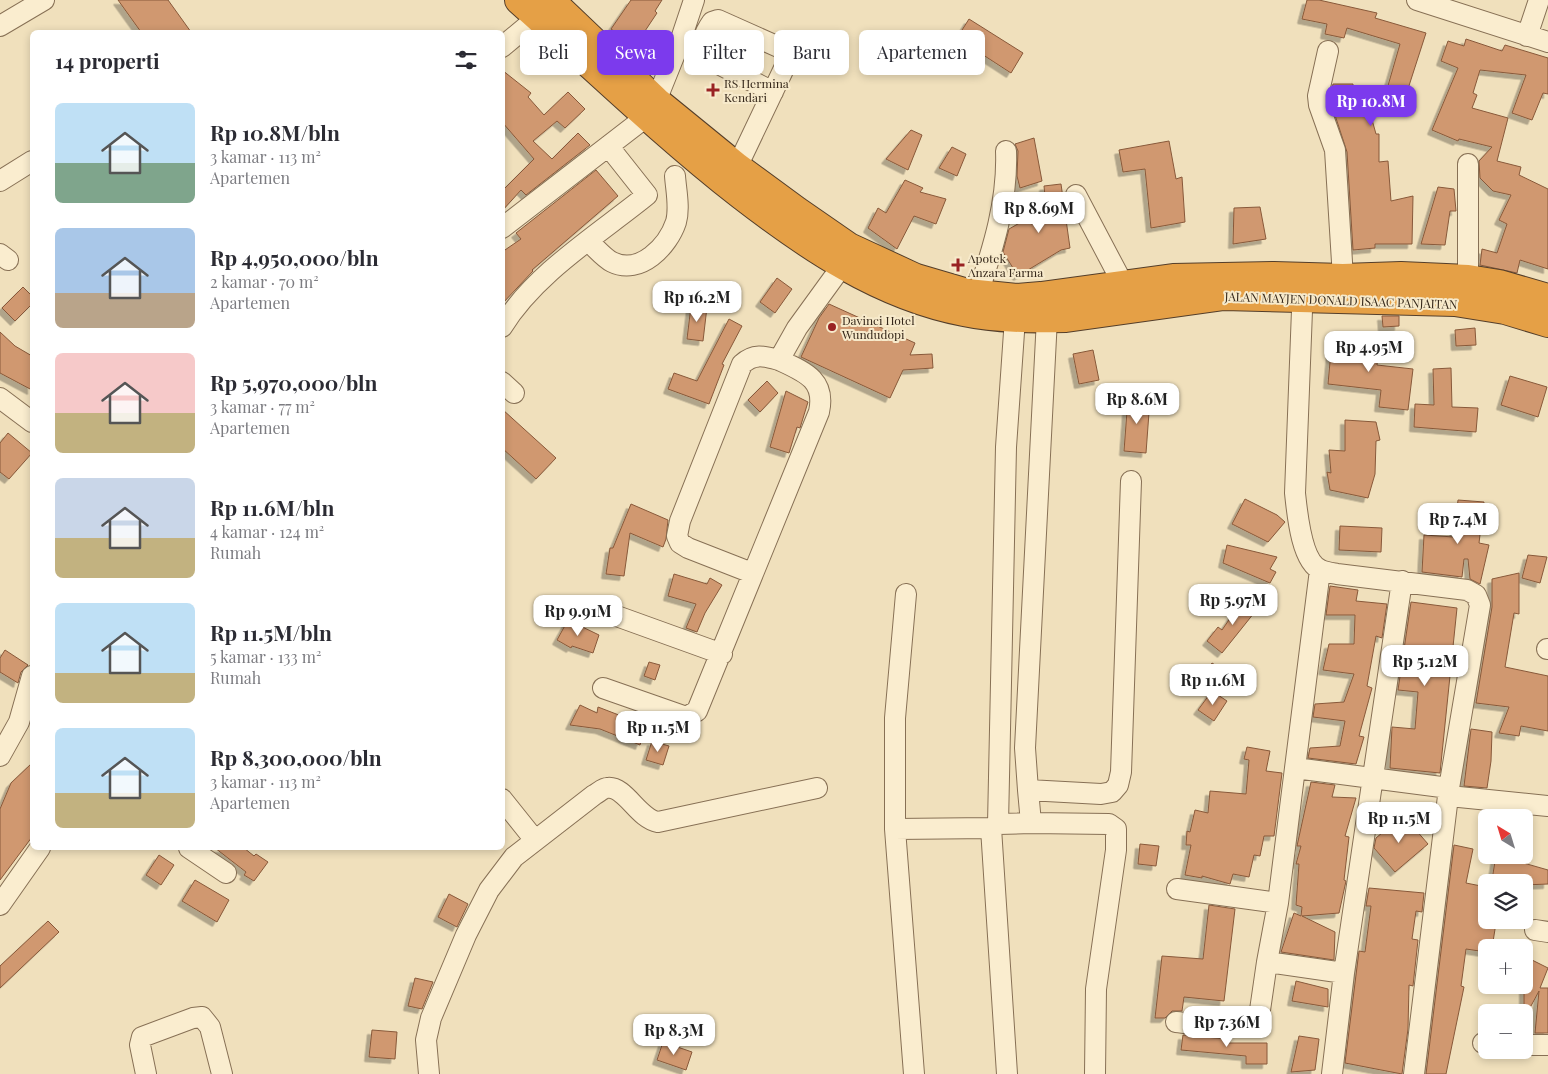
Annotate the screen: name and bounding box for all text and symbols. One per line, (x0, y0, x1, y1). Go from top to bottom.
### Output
chip: Beli (520, 30, 587, 75)
chip: Sewa (597, 30, 674, 75)
chip: Filter (684, 30, 764, 75)
chip: Baru (774, 30, 849, 75)
chip: Apartemen (859, 30, 985, 75)
text: 14 properti (55, 46, 160, 74)
icon: filters (452, 46, 480, 74)
place label: RS Hermina Kendari (724, 75, 789, 105)
marker: RS Hermina Kendari (706, 83, 720, 97)
pin: Rp 10.8M (1319, 84, 1423, 127)
text: Rp 10.8M (1337, 90, 1405, 111)
text: Rp 10.8M/bln (210, 118, 340, 146)
icon: home (95, 123, 155, 183)
text: 3 kamar · 113 m² (210, 146, 321, 167)
text: Apartemen (210, 167, 290, 188)
pin: Rp 8.69M (987, 192, 1091, 234)
text: Rp 8.69M (1004, 197, 1074, 218)
text: Rp 4,950,000/bln (210, 243, 379, 271)
icon: home (95, 248, 155, 308)
place label: Apotek Anzara Farma (967, 250, 1043, 280)
marker: Apotek Anzara Farma (952, 259, 964, 271)
text: 2 kamar · 70 m² (210, 271, 319, 292)
pin: Rp 16.2M (645, 280, 749, 323)
text: Rp 16.2M (663, 286, 731, 307)
street label: JALAN MAYJEN DONALD ISAAC PANJAITAN (1223, 288, 1458, 312)
text: Apartemen (210, 292, 290, 313)
place label: Davinci Hotel Wundudopi (841, 312, 915, 342)
marker: Davinci Hotel Wundudopi (826, 321, 838, 333)
pin: Rp 4.95M (1317, 330, 1421, 373)
text: Rp 4.95M (1335, 336, 1403, 357)
text: Rp 5,970,000/bln (210, 368, 377, 396)
icon: home (95, 373, 155, 433)
pin: Rp 8.6M (1091, 382, 1183, 425)
text: Rp 8.6M (1106, 388, 1168, 409)
text: 3 kamar · 77 m² (210, 396, 315, 417)
text: Apartemen (210, 417, 290, 438)
text: Rp 11.6M/bln (210, 493, 334, 521)
icon: home (95, 498, 155, 558)
pin: Rp 7.4M (1412, 502, 1504, 545)
text: Rp 7.4M (1429, 508, 1487, 529)
text: 4 kamar · 124 m² (210, 521, 324, 542)
text: Rumah (210, 542, 261, 563)
pin: Rp 5.97M (1181, 584, 1285, 626)
text: Rp 5.97M (1200, 589, 1266, 610)
pin: Rp 9.91M (526, 594, 630, 637)
text: Rp 9.91M (544, 600, 612, 621)
text: Rp 11.5M/bln (210, 618, 332, 646)
icon: home (95, 623, 155, 683)
pin: Rp 5.12M (1373, 644, 1477, 687)
text: 5 kamar · 133 m² (210, 646, 321, 667)
text: Rp 5.12M (1392, 650, 1458, 671)
pin: Rp 11.6M (1161, 664, 1265, 706)
text: Rumah (210, 667, 261, 688)
text: Rp 11.6M (1181, 669, 1245, 690)
pin: Rp 11.5M (606, 710, 710, 753)
text: Rp 11.5M (627, 716, 689, 737)
text: Rp 8,300,000/bln (210, 743, 382, 771)
icon: home (95, 748, 155, 808)
text: 3 kamar · 113 m² (210, 771, 321, 792)
text: Apartemen (210, 792, 290, 813)
pin: Rp 11.5M (1347, 802, 1451, 844)
text: Rp 11.5M (1368, 807, 1430, 828)
north arrow (1478, 809, 1532, 864)
map controls (1478, 809, 1533, 1059)
button: layers (1478, 874, 1533, 929)
button: + (1478, 939, 1533, 994)
button: − (1478, 1004, 1533, 1059)
pin: Rp 7.36M (1175, 1006, 1279, 1048)
text: Rp 7.36M (1194, 1011, 1260, 1032)
pin: Rp 8.3M (628, 1014, 720, 1056)
text: Rp 8.3M (644, 1019, 704, 1040)

